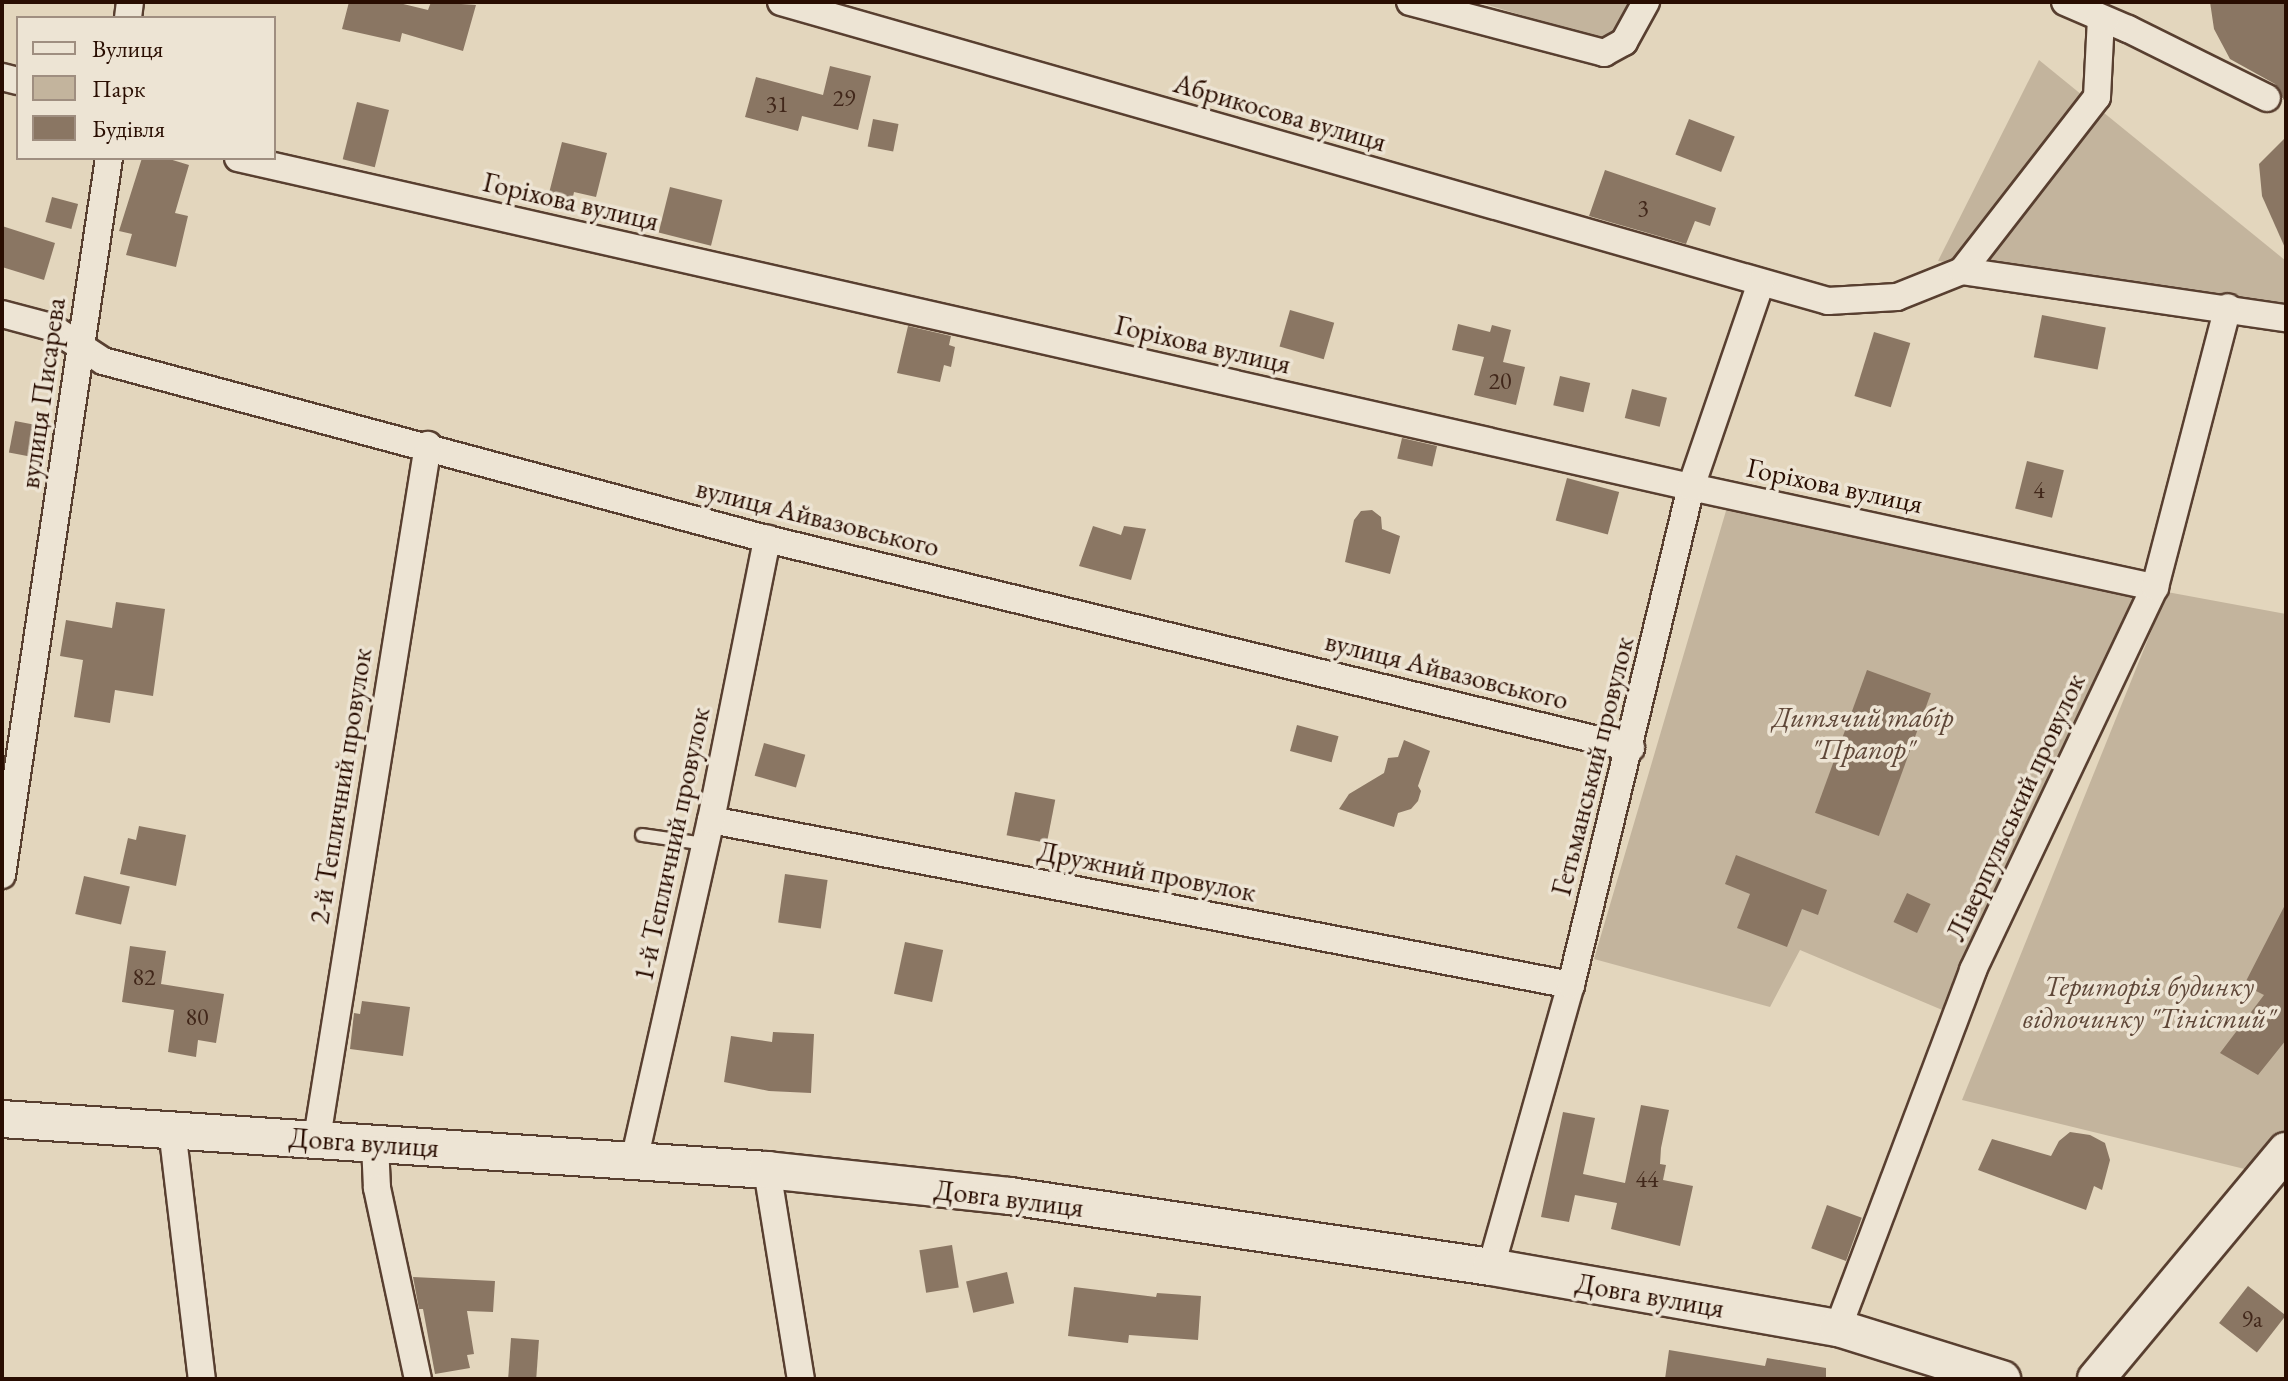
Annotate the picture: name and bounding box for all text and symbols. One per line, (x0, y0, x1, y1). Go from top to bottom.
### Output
legend (16, 16, 276, 160)
text: Вулиця (92, 33, 163, 64)
street label: Абрикосова вулиця (1170, 66, 1390, 158)
text: Парк (92, 73, 145, 104)
house number: 29 (832, 84, 856, 112)
house number: 31 (765, 90, 789, 118)
text: Будівля (92, 113, 165, 144)
street label: Горіхова вулиця (480, 164, 662, 238)
house number: 3 (1637, 194, 1649, 222)
street label: вулиця Писарева (12, 295, 72, 491)
street label: Горіхова вулиця (1112, 307, 1294, 381)
house number: 20 (1488, 367, 1512, 395)
street label: Горіхова вулиця (1744, 450, 1926, 520)
street label: вулиця Айвазовського (693, 471, 943, 563)
house number: 4 (2033, 476, 2045, 504)
street label: вулиця Айвазовського (1322, 624, 1572, 716)
street label: Гетьманський провулок (1544, 633, 1640, 899)
street label: 2-й Тепличний провулок (302, 646, 378, 926)
street label: Ліверпульський провулок (1938, 668, 2092, 946)
park label: Дитячий табір "Прапор" (1772, 700, 1954, 766)
street label: 1-й Тепличний провулок (626, 704, 716, 984)
street label: Дружний провулок (1035, 833, 1259, 909)
house number: 82 (132, 963, 156, 991)
park label: Територія будинку відпочинку "Тіністий" (2023, 969, 2275, 1035)
house number: 80 (185, 1003, 209, 1031)
street label: Довга вулиця (288, 1120, 440, 1164)
house number: 44 (1635, 1165, 1659, 1193)
street label: Довга вулиця (932, 1172, 1086, 1224)
street label: Довга вулиця (1573, 1265, 1727, 1325)
house number: 9а (2241, 1305, 2263, 1333)

